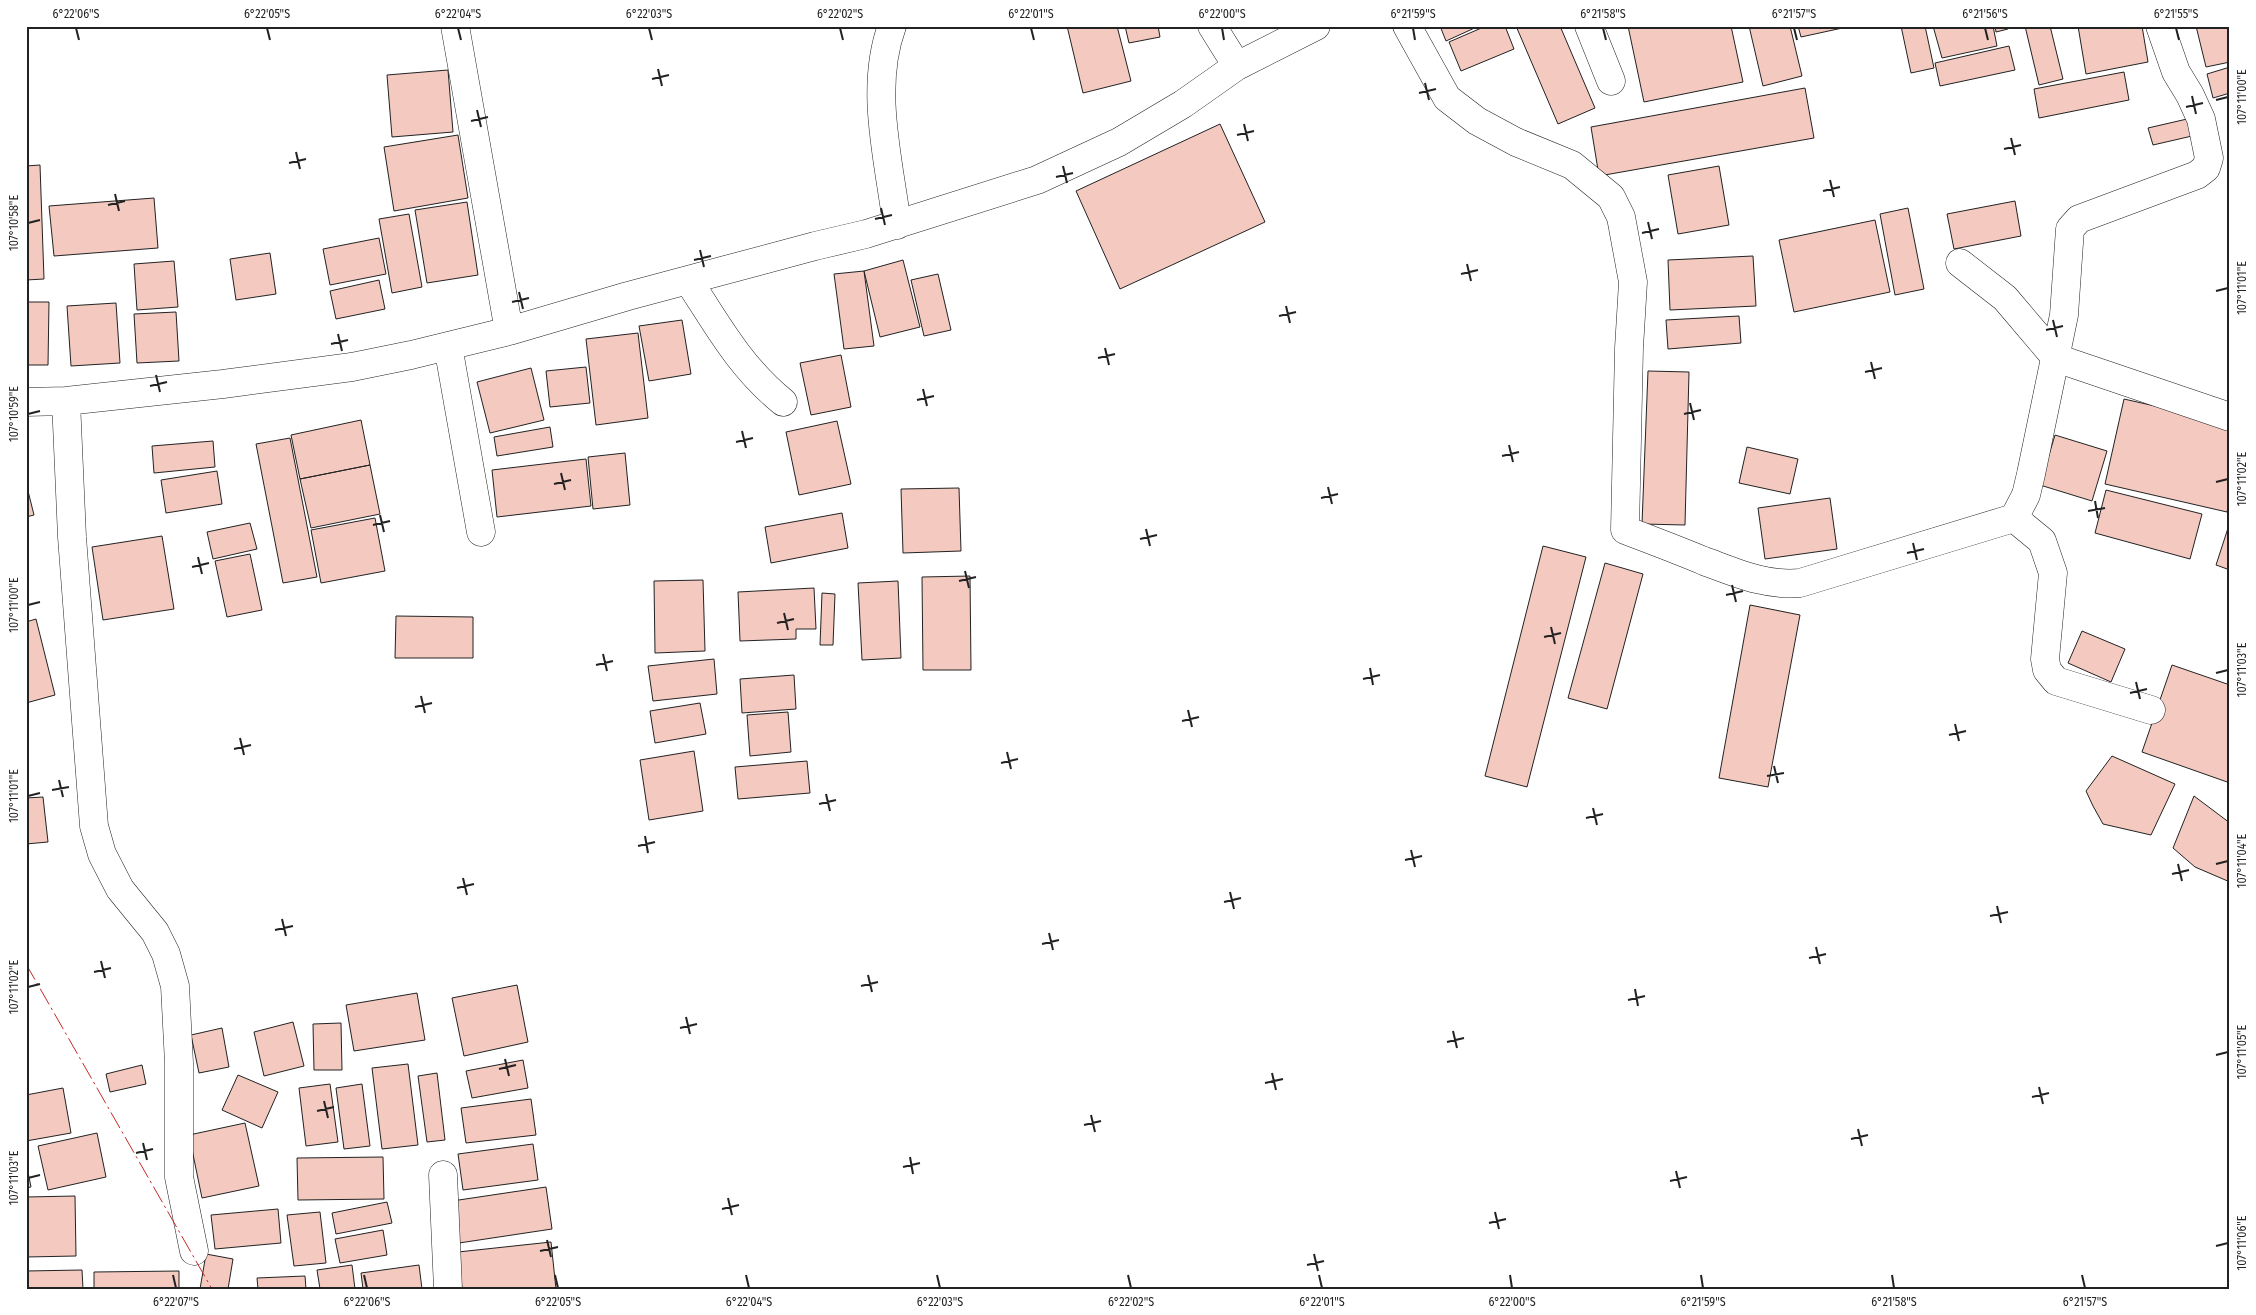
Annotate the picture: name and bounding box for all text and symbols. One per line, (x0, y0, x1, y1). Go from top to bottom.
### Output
text: 6°22'06"S (53, 7, 99, 21)
text: 6°22'05"S (244, 7, 290, 21)
text: 6°22'04"S (435, 7, 481, 21)
text: 6°22'03"S (626, 7, 672, 21)
text: 6°22'02"S (817, 7, 863, 21)
text: 6°22'01"S (1008, 7, 1054, 21)
text: 6°22'00"S (1198, 7, 1246, 21)
text: 6°21'59"S (1390, 7, 1436, 21)
text: 6°21'58"S (1580, 7, 1626, 21)
text: 6°21'57"S (1772, 7, 1816, 21)
text: 6°21'56"S (1962, 7, 2008, 21)
text: 6°21'55"S (2154, 7, 2198, 21)
text: 107°11'00"E (2235, 69, 2249, 125)
text: 107°10'58"E (7, 195, 21, 251)
text: 107°11'01"E (2235, 261, 2249, 315)
text: 107°10'59"E (7, 386, 21, 442)
text: 107°11'02"E (2235, 451, 2249, 506)
text: 107°11'00"E (7, 577, 21, 633)
text: 107°11'03"E (2235, 642, 2249, 697)
text: 107°11'01"E (7, 769, 21, 823)
text: 107°11'04"E (2235, 833, 2249, 888)
text: 107°11'02"E (7, 959, 21, 1014)
text: 107°11'05"E (2235, 1024, 2249, 1079)
text: 107°11'03"E (7, 1150, 21, 1205)
text: 107°11'06"E (2235, 1215, 2249, 1270)
text: 6°22'07"S (153, 1295, 199, 1309)
text: 6°22'06"S (344, 1295, 390, 1309)
text: 6°22'05"S (535, 1295, 581, 1309)
text: 6°22'04"S (726, 1295, 772, 1309)
text: 6°22'03"S (917, 1295, 963, 1309)
text: 6°22'02"S (1108, 1295, 1154, 1309)
text: 6°22'01"S (1299, 1295, 1345, 1309)
text: 6°22'00"S (1488, 1295, 1536, 1309)
text: 6°21'59"S (1680, 1295, 1726, 1309)
text: 6°21'58"S (1871, 1295, 1917, 1309)
text: 6°21'57"S (2063, 1295, 2107, 1309)

